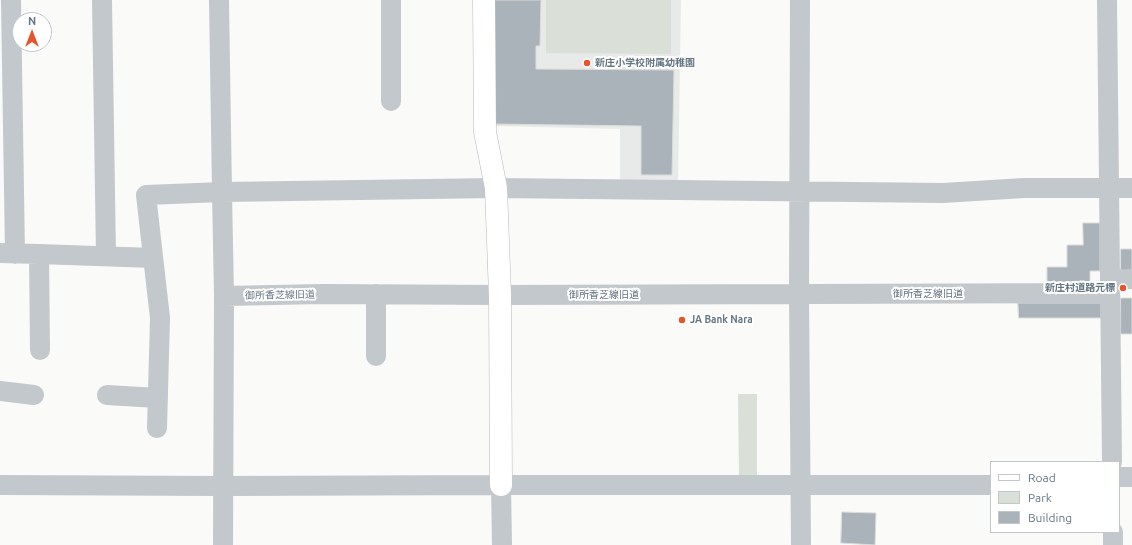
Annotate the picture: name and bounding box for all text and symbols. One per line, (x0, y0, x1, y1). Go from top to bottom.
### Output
north arrow (12, 12, 52, 52)
text: N (28, 15, 36, 27)
place label: 新庄小学校附属幼稚園 (595, 57, 695, 69)
marker: 新庄小学校附属幼稚園 (582, 58, 592, 68)
place label: 新庄村道路元標 (1045, 282, 1115, 294)
marker: 新庄村道路元標 (1118, 283, 1128, 293)
street label: 御所香芝線旧道 (245, 288, 315, 302)
street label: 御所香芝線旧道 (893, 288, 963, 300)
street label: 御所香芝線旧道 (569, 289, 639, 301)
place label: JA Bank Nara (690, 314, 753, 326)
marker: JA Bank Nara (677, 315, 687, 325)
legend (990, 461, 1120, 533)
text: Road (1028, 471, 1056, 484)
text: Park (1028, 491, 1052, 504)
text: Building (1028, 511, 1072, 524)

